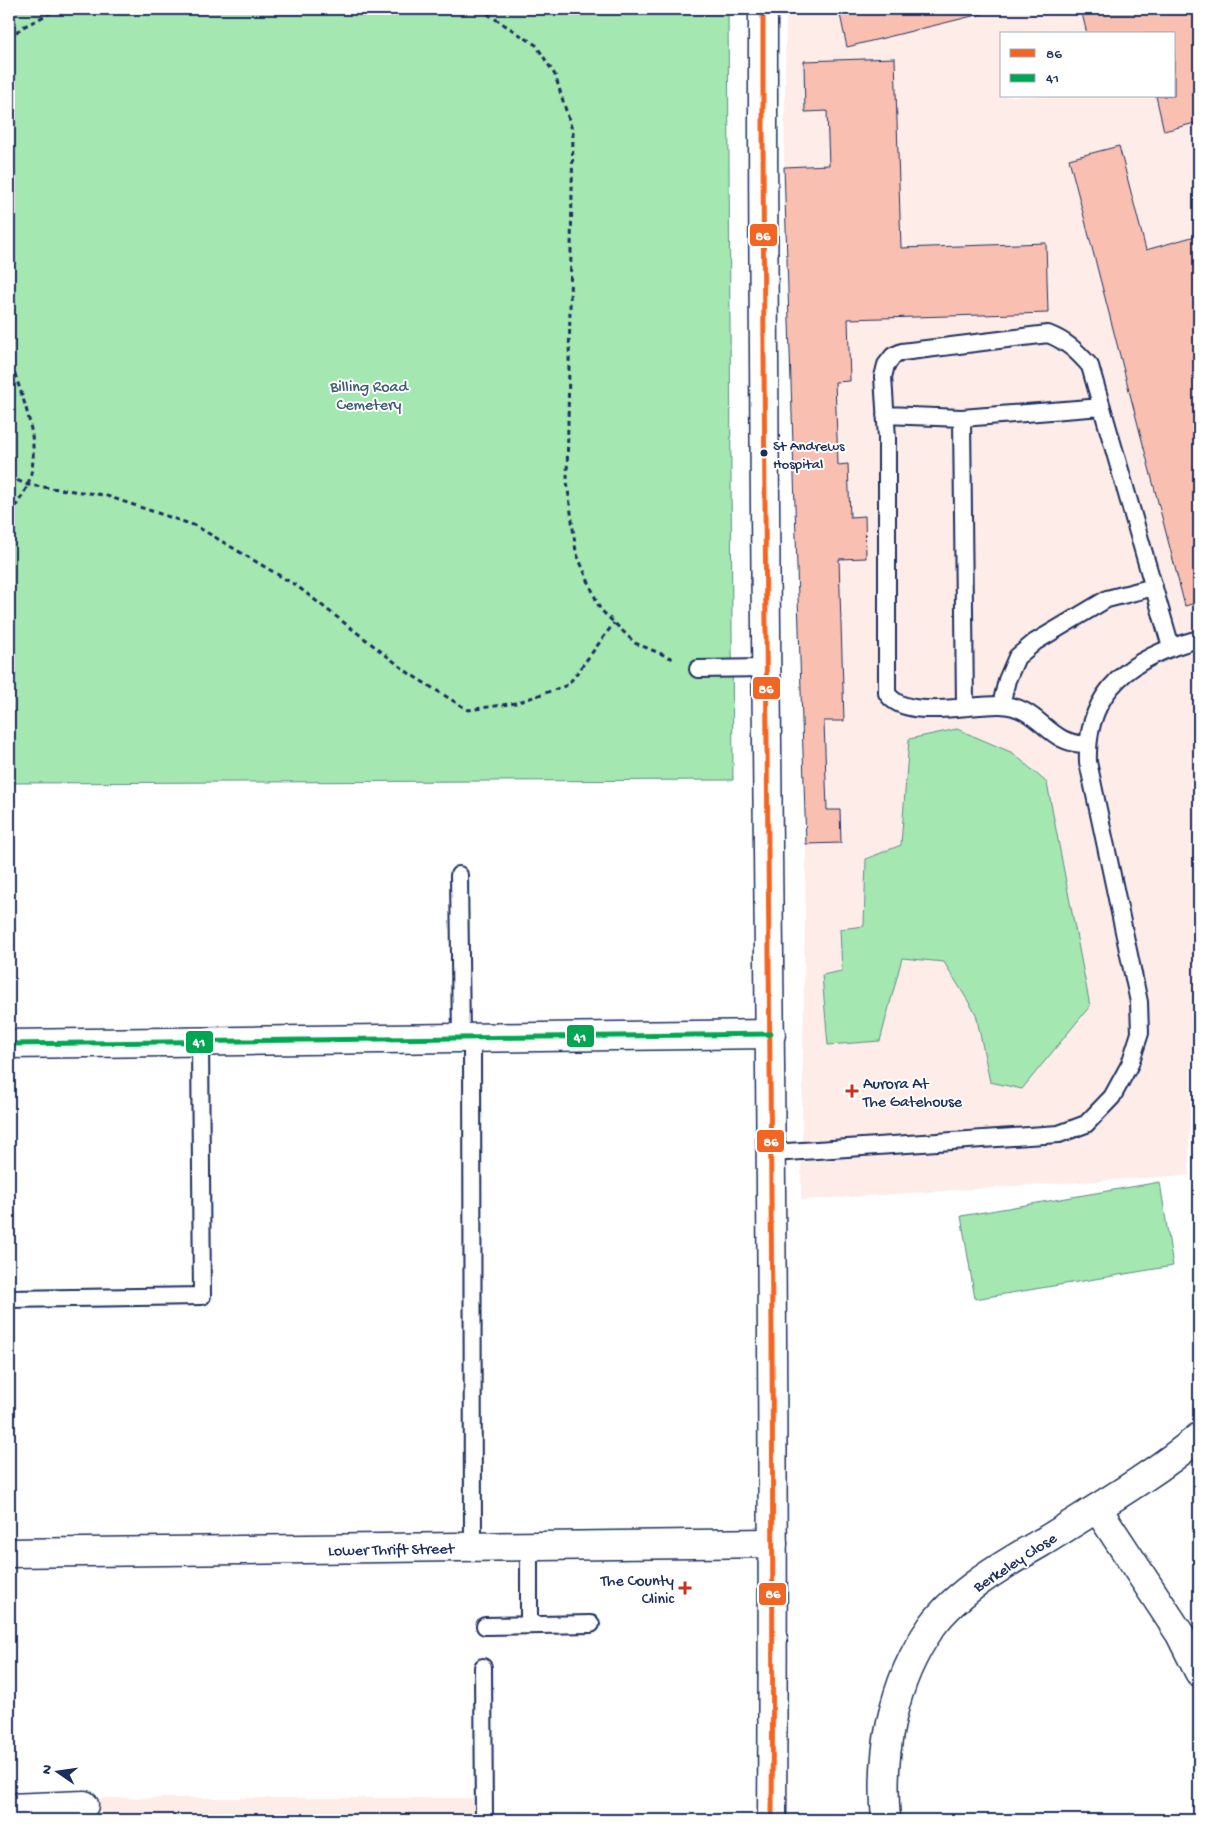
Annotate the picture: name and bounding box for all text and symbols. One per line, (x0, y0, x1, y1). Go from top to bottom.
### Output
legend (1000, 32, 1176, 98)
text: 86 (1046, 46, 1062, 64)
text: 41 (1046, 70, 1059, 88)
line badge: 86 (749, 223, 778, 247)
text: 86 (756, 229, 771, 246)
park label: Billing Road Cemetery (329, 379, 409, 416)
place label: St Andrews Hospital (773, 438, 845, 474)
marker: St Andrews Hospital (759, 448, 769, 458)
line badge: 86 (752, 676, 781, 700)
text: 86 (759, 682, 774, 699)
line badge: 41 (566, 1024, 595, 1048)
line badge: 41 (185, 1030, 214, 1054)
text: 41 (573, 1030, 586, 1047)
text: 41 (192, 1035, 205, 1052)
place label: Aurora At The Gatehouse (862, 1076, 963, 1113)
marker: Aurora At The Gatehouse (845, 1084, 859, 1098)
line badge: 86 (756, 1129, 785, 1153)
text: 86 (764, 1135, 779, 1152)
street label: Berkeley Close (970, 1530, 1062, 1598)
street label: Lower Thrift Street (328, 1541, 456, 1562)
place label: The County Clinic (600, 1573, 675, 1610)
marker: The County Clinic (678, 1581, 692, 1595)
line badge: 86 (758, 1582, 787, 1606)
text: 86 (766, 1587, 781, 1604)
north arrow (32, 1746, 82, 1796)
text: N (38, 1763, 57, 1776)

